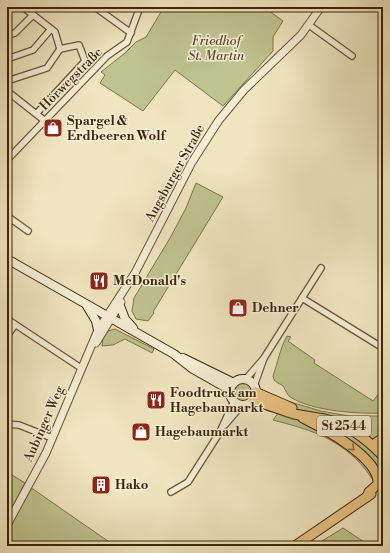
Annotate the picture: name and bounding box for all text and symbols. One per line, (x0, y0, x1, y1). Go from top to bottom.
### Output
park label: Friedhof St. Martin (188, 33, 245, 64)
street label: Hörwegstraße (36, 44, 106, 114)
place label: Spargel & Erdbeeren Wolf (67, 113, 167, 144)
shop icon: Spargel & Erdbeeren Wolf (42, 117, 64, 139)
street label: Augsburger Straße (141, 121, 209, 225)
restaurant icon: McDonald's (88, 270, 110, 292)
place label: McDonald's (113, 273, 187, 289)
shop icon: Dehner (227, 297, 249, 319)
place label: Dehner (252, 300, 299, 316)
street label: Aubinger Weg (20, 383, 68, 465)
place label: Foodtruck am Hagebaumarkt (170, 385, 264, 416)
restaurant icon: Foodtruck am Hagebaumarkt (145, 389, 167, 411)
road number: St 2544 (317, 416, 371, 436)
shop icon: Hagebaumarkt (130, 421, 152, 443)
place label: Hagebaumarkt (155, 424, 249, 440)
one-way arrow (347, 443, 355, 451)
building icon: Hako (90, 474, 112, 496)
place label: Hako (115, 477, 149, 493)

